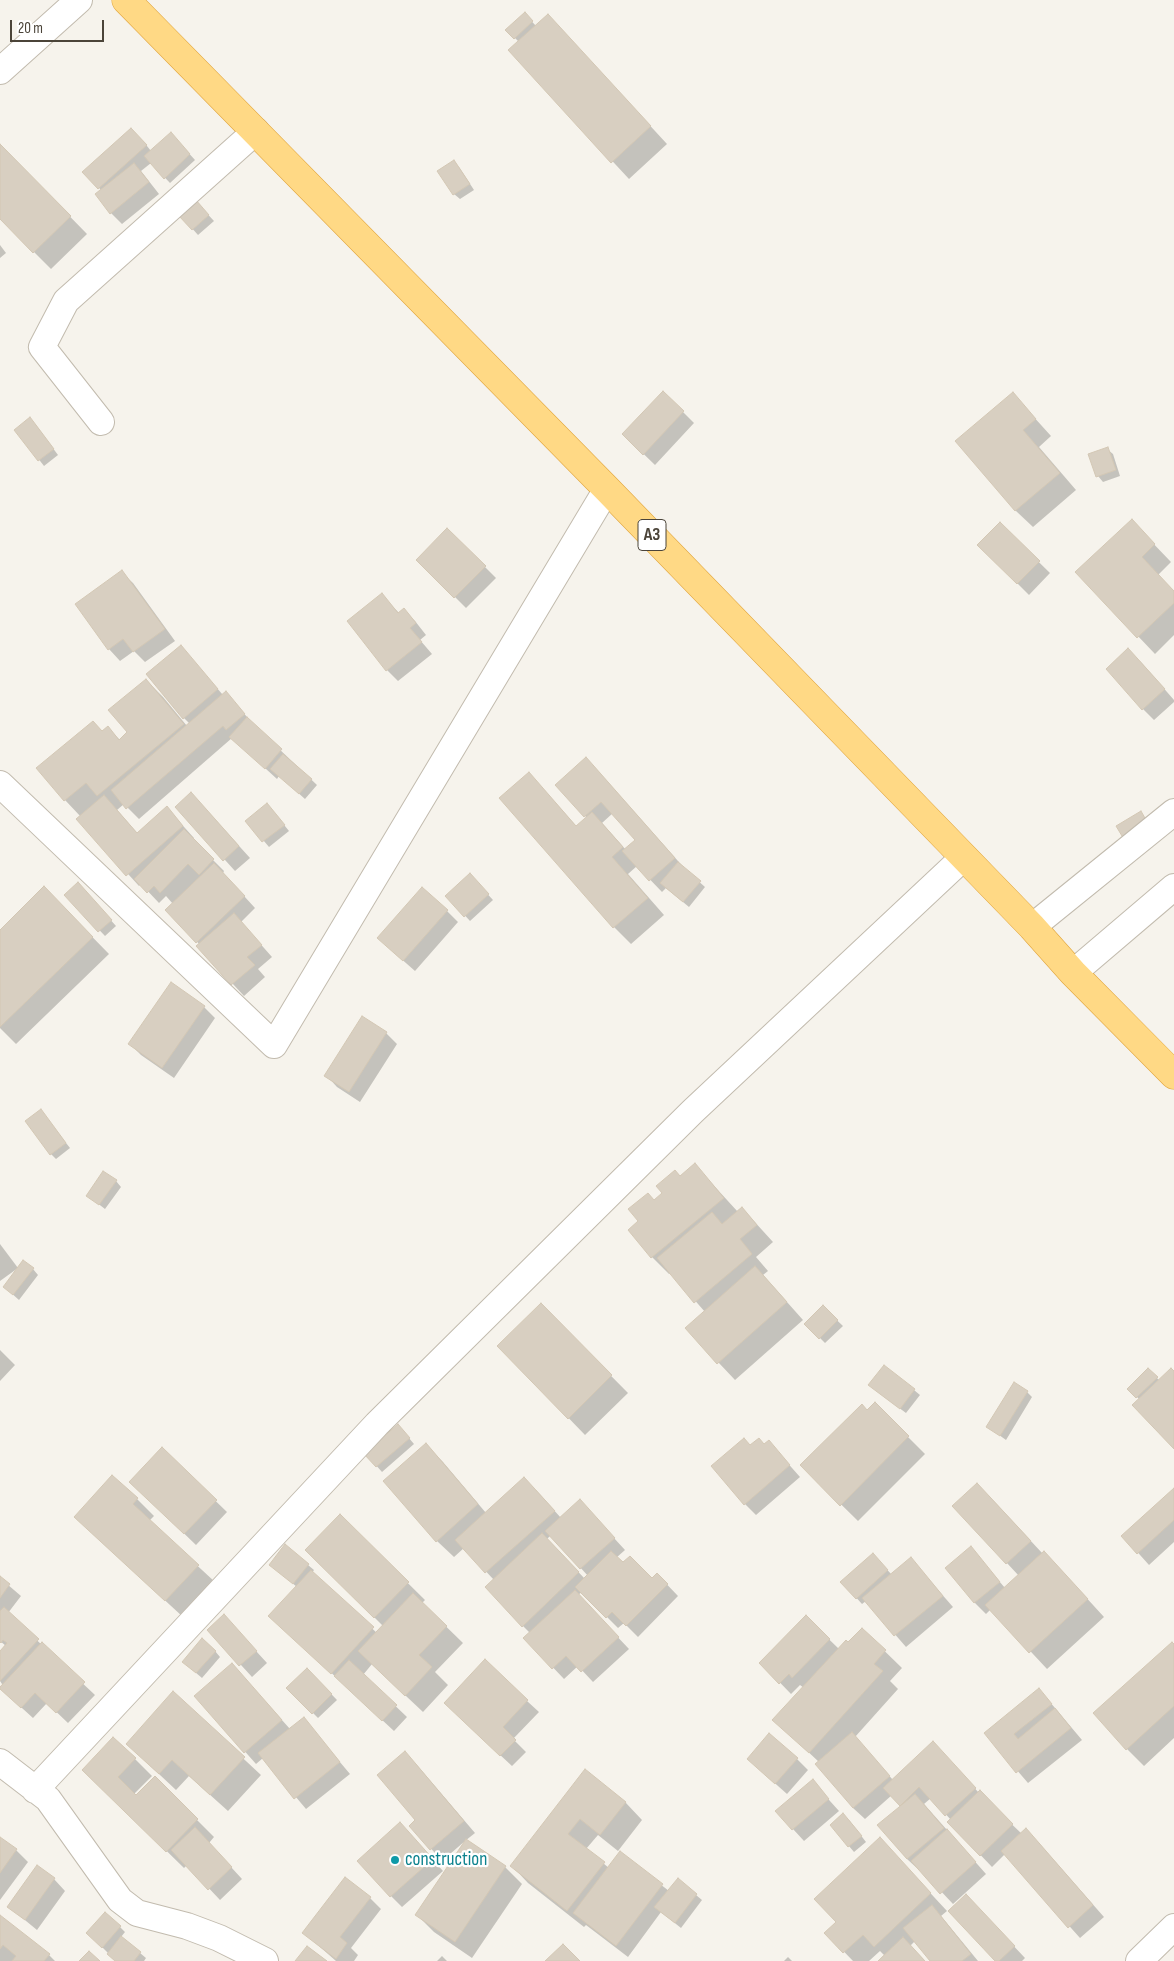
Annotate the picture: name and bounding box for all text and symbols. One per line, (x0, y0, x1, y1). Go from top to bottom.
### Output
scale bar (12, 10, 106, 42)
text: 20 m (18, 19, 43, 38)
road number: A3 (638, 520, 666, 550)
place label: construction (405, 1849, 487, 1871)
marker: construction (389, 1854, 401, 1866)

